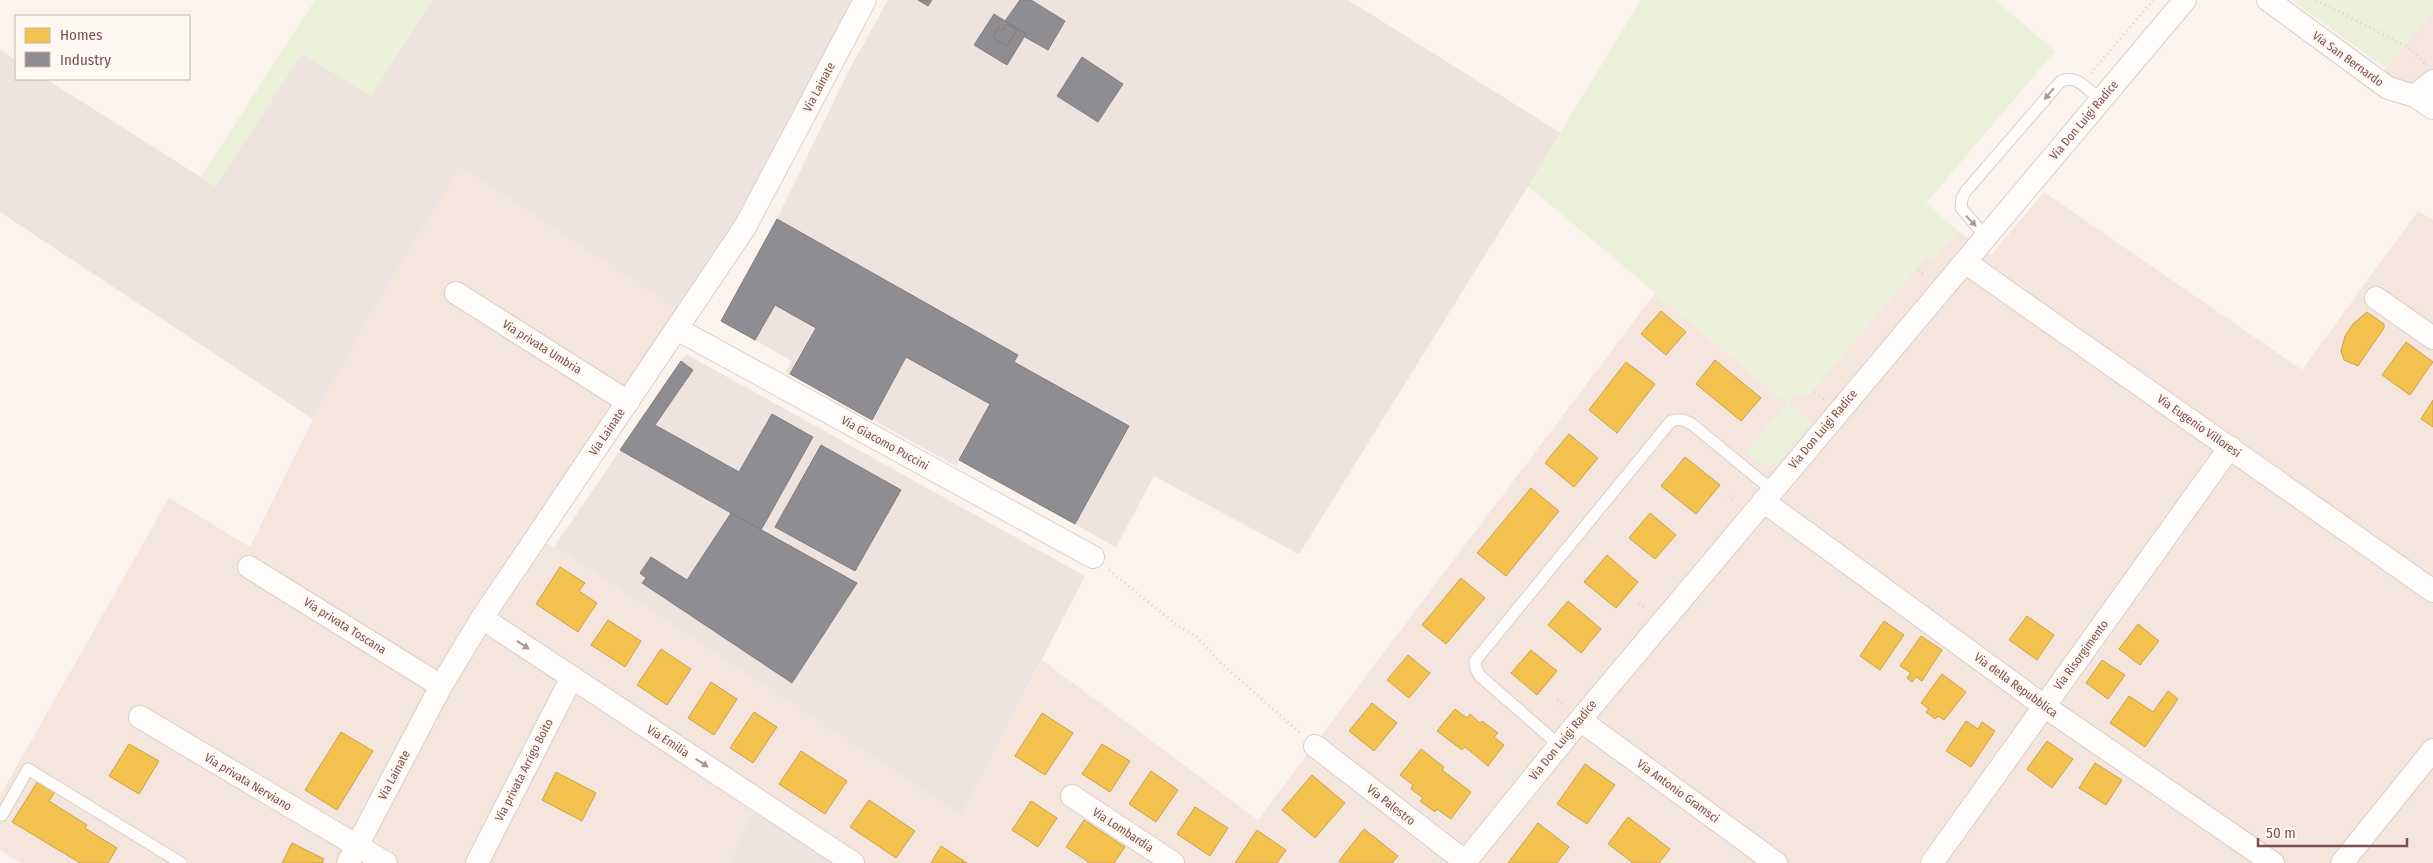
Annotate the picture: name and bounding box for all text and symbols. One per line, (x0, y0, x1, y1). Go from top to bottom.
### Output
legend (15, 15, 190, 80)
text: Homes (60, 26, 102, 44)
street label: Via San Bernardo (2310, 29, 2386, 89)
text: Industry (60, 51, 111, 69)
street label: Via Lainate (800, 60, 838, 114)
street label: Via Don Luigi Radice (2047, 78, 2121, 162)
one-way arrow (2043, 88, 2055, 100)
one-way arrow (1965, 215, 1977, 227)
street label: Via privata Umbria (500, 317, 584, 377)
street label: Via Don Luigi Radice (1786, 387, 1860, 471)
street label: Via Eugenio Villoresi (2154, 392, 2244, 460)
street label: Via Lainate (586, 406, 628, 458)
street label: Via Giacomo Puccini (839, 413, 931, 473)
street label: Via privata Toscana (301, 595, 389, 657)
street label: Via Risorgimento (2051, 617, 2111, 693)
one-way arrow (516, 640, 530, 650)
street label: Via della Repubblica (1971, 650, 2061, 720)
street label: Via Don Luigi Radice (1526, 697, 1600, 783)
street label: Via privata Arrigo Boito (492, 716, 556, 824)
street label: Via Emilia (644, 722, 692, 760)
street label: Via Lainate (375, 748, 413, 802)
street label: Via privata Nerviano (202, 750, 294, 814)
street label: Via Antonio Gramsci (1634, 757, 1722, 825)
one-way arrow (696, 759, 709, 768)
street label: Via Palestro (1364, 782, 1418, 828)
street label: Via Lombardia (1090, 805, 1156, 855)
scale bar (2258, 816, 2407, 848)
text: 50 m (2266, 824, 2296, 842)

